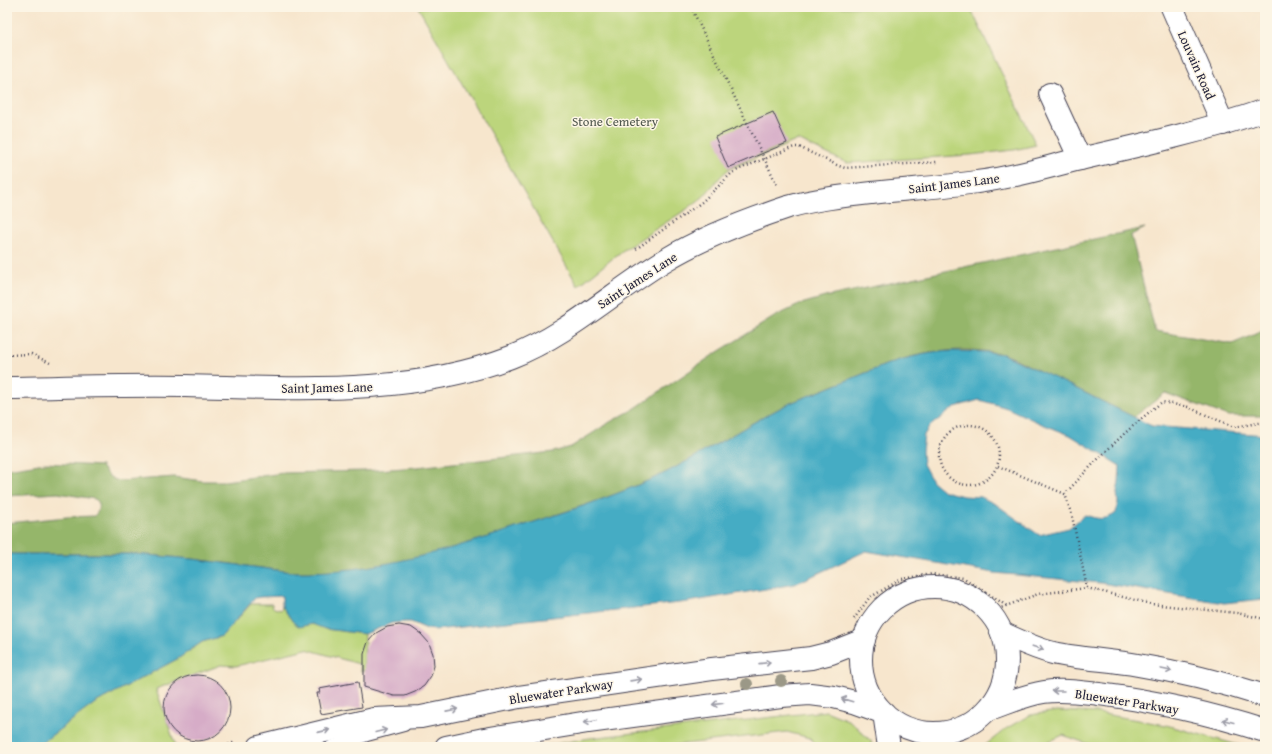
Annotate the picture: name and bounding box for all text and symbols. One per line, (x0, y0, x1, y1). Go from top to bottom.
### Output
street label: Louvain Road (1173, 28, 1220, 103)
park label: Stone Cemetery (572, 112, 659, 131)
street label: Saint James Lane (907, 168, 1001, 199)
street label: Saint James Lane (594, 247, 681, 313)
street label: Saint James Lane (281, 377, 373, 398)
one-way arrow (1032, 645, 1045, 652)
one-way arrow (758, 660, 771, 667)
one-way arrow (1159, 667, 1172, 675)
street label: Bluewater Parkway (508, 674, 615, 709)
one-way arrow (629, 676, 642, 684)
street label: Bluewater Parkway (1074, 684, 1181, 719)
one-way arrow (1052, 687, 1065, 695)
one-way arrow (841, 696, 854, 703)
one-way arrow (712, 700, 725, 708)
one-way arrow (445, 706, 458, 714)
one-way arrow (1221, 716, 1234, 724)
one-way arrow (583, 717, 596, 725)
one-way arrow (318, 727, 331, 735)
one-way arrow (374, 727, 387, 735)

